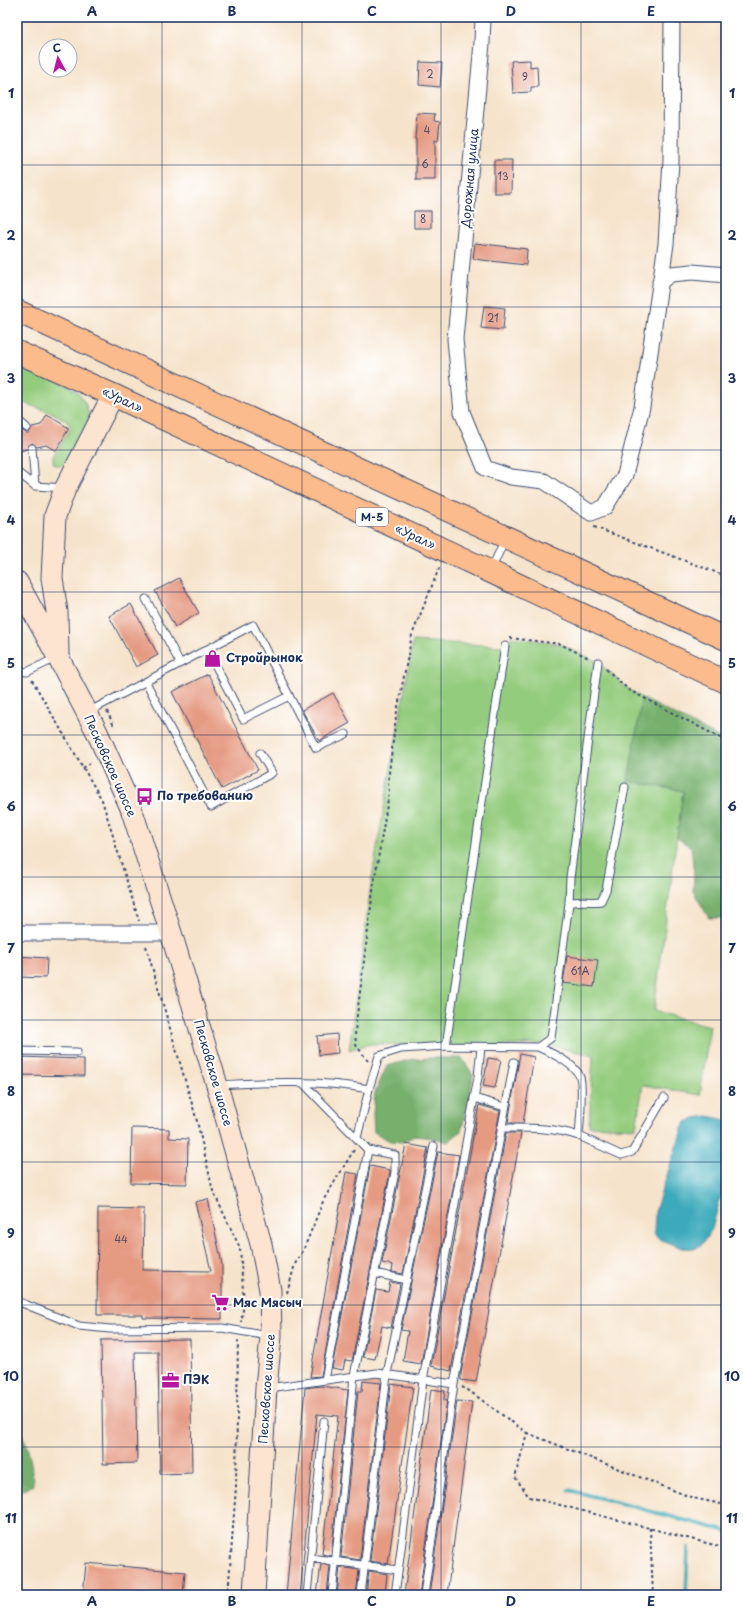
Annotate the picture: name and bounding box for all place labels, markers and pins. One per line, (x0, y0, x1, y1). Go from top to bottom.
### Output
shop icon: Стройрынок (203, 648, 223, 668)
place label: Стройрынок (226, 648, 303, 666)
bus stop icon: По требованию (134, 786, 154, 806)
place label: По требованию (157, 786, 253, 804)
supermarket icon: Мяс Мясыч (210, 1293, 230, 1313)
place label: Мяс Мясыч (233, 1293, 302, 1311)
office icon: ПЭК (160, 1370, 180, 1390)
place label: ПЭК (183, 1370, 209, 1388)

